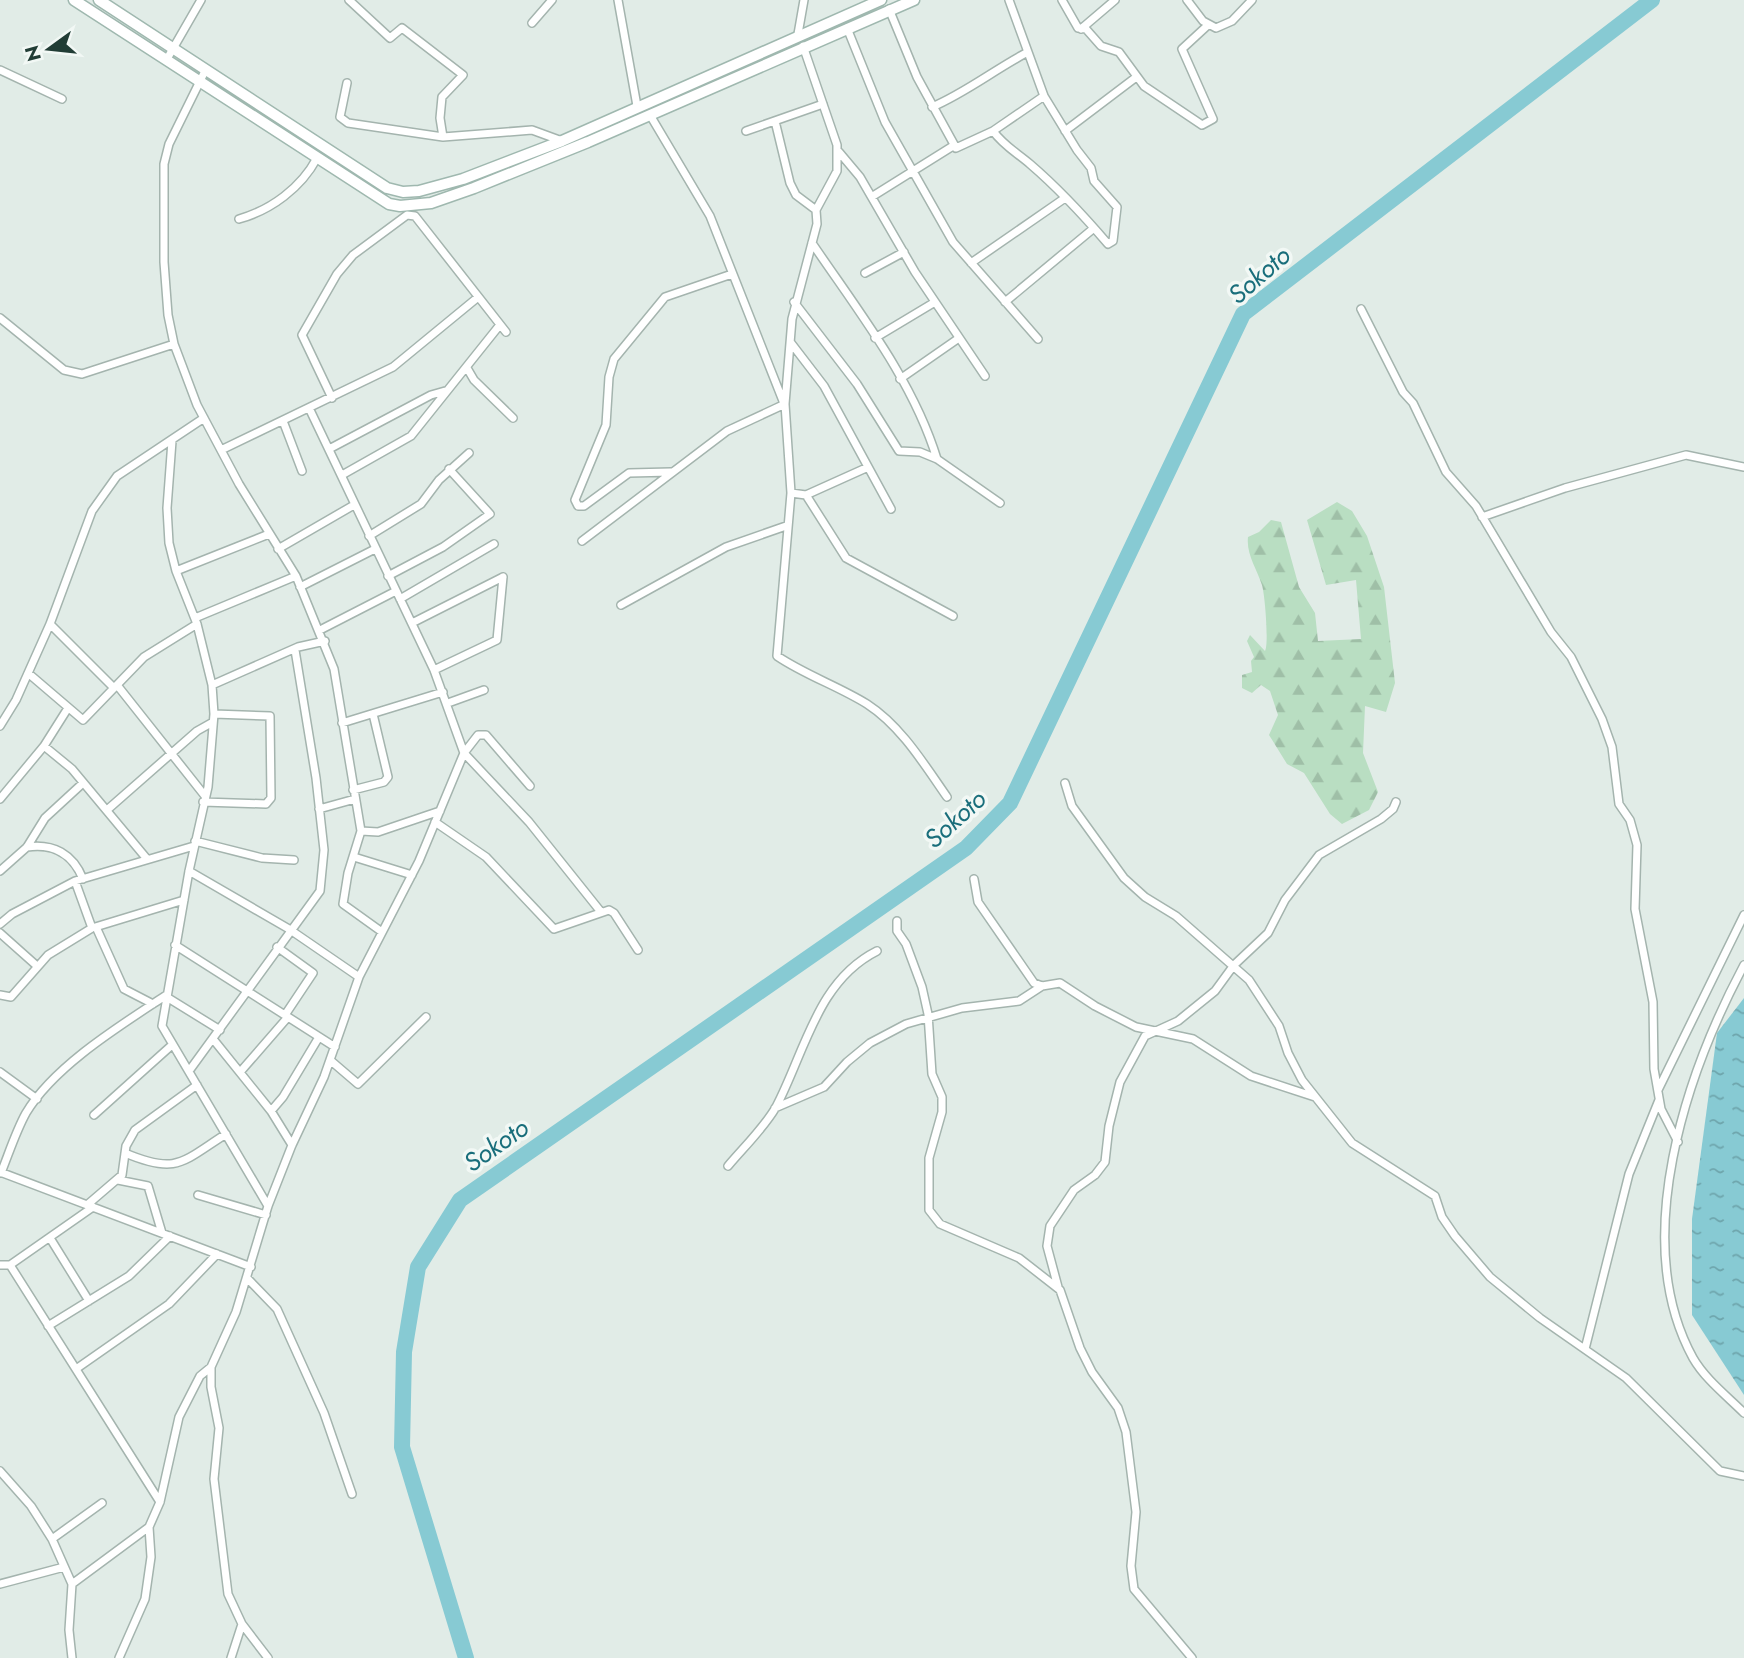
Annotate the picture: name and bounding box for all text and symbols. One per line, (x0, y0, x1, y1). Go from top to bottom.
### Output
north arrow (14, 14, 84, 84)
text: N (18, 42, 48, 64)
water label: Sokoto (1219, 237, 1299, 313)
water label: Sokoto (916, 781, 995, 857)
water label: Sokoto (456, 1109, 537, 1181)

